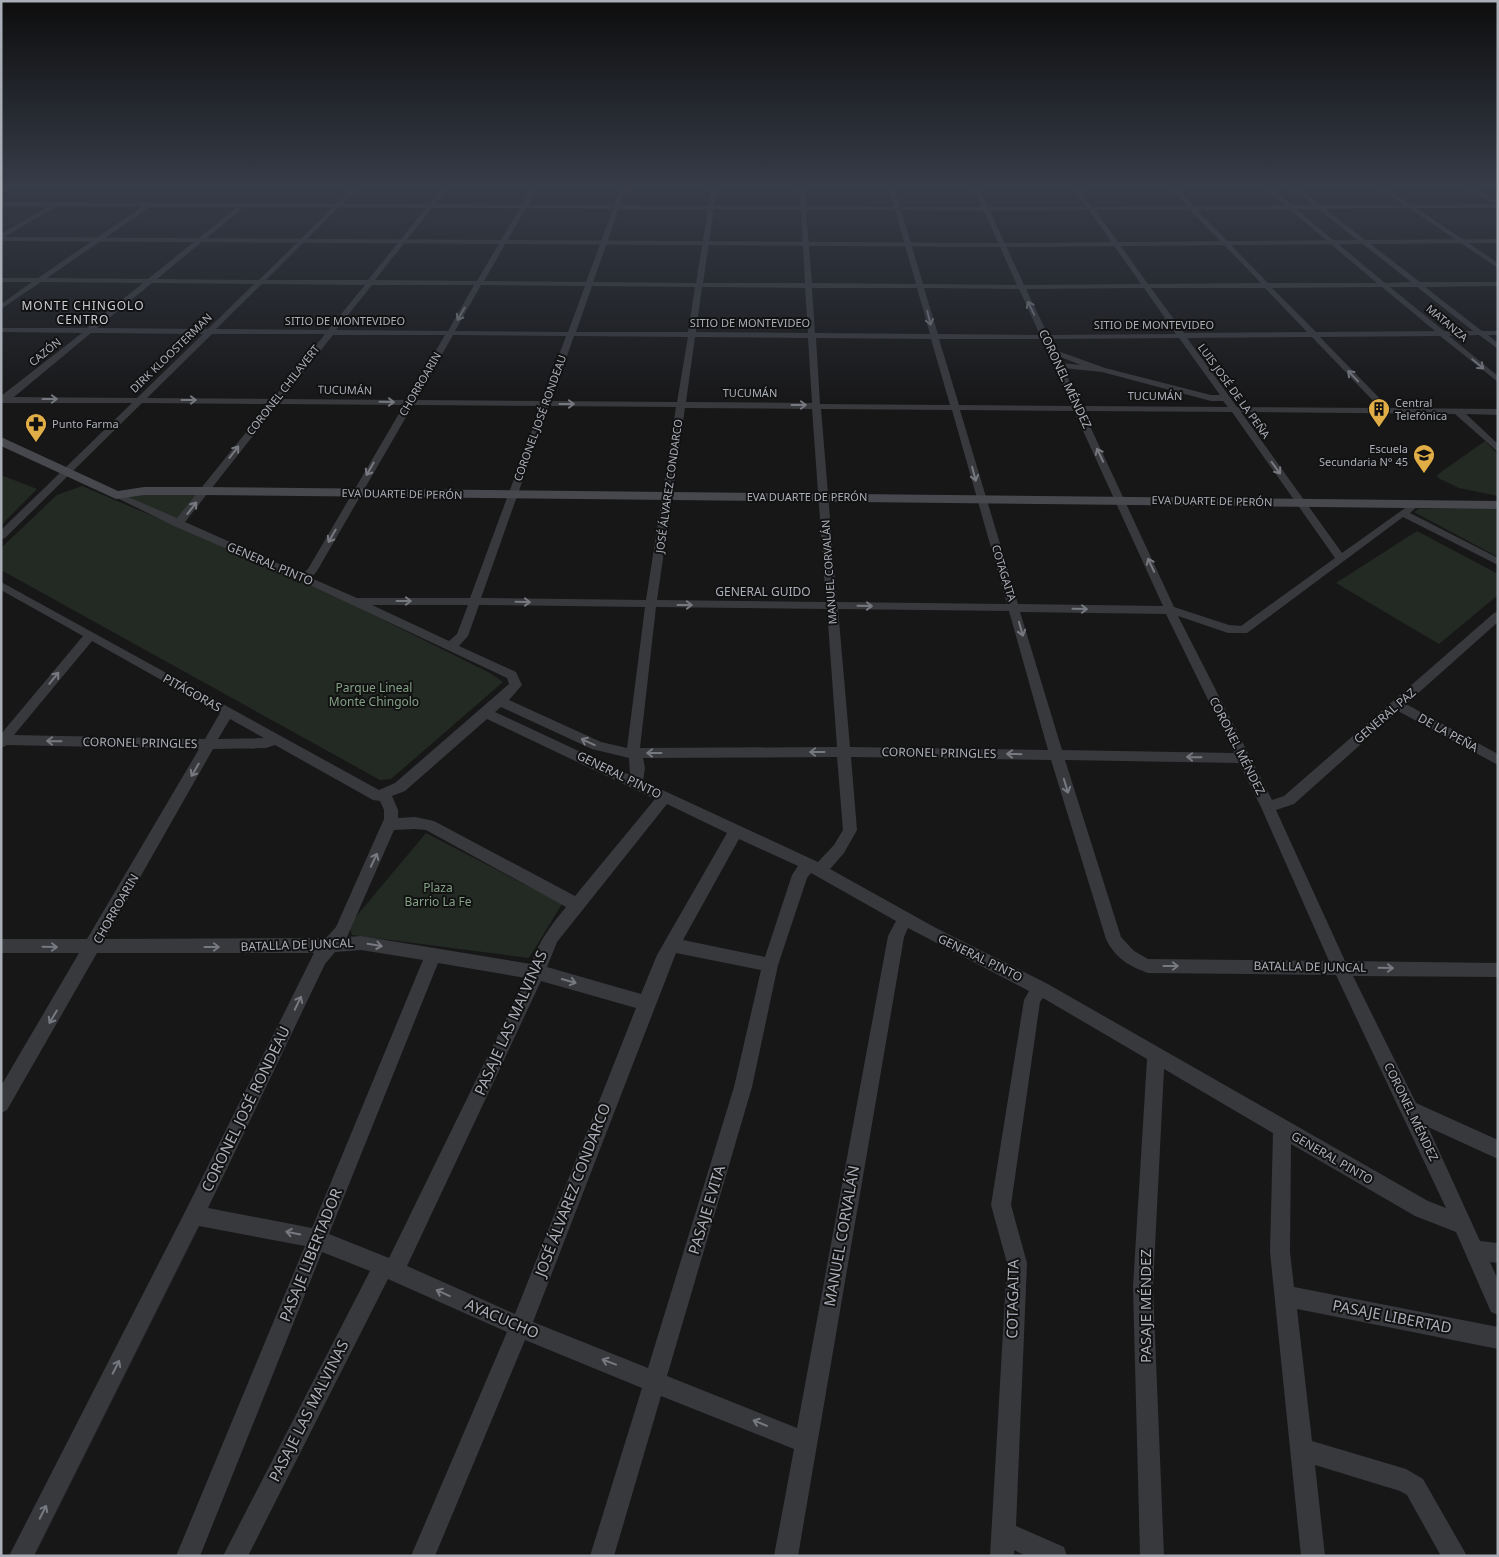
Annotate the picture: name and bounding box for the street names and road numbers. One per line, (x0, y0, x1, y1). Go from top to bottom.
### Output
street label: MATANZA (1423, 301, 1472, 345)
street label: DIRK KLOOSTERMAN (126, 310, 215, 396)
street label: SITIO DE MONTEVIDEO (285, 313, 405, 328)
street label: SITIO DE MONTEVIDEO (690, 315, 810, 330)
street label: SITIO DE MONTEVIDEO (1094, 317, 1214, 332)
street label: CORONEL MÉNDEZ (1035, 326, 1096, 431)
street label: CAZÓN (26, 334, 64, 369)
street label: LUIS JOSÉ DE LA PEÑA (1195, 340, 1274, 442)
street label: CORONEL CHILAVERT (243, 341, 323, 438)
street label: CHORROARIN (395, 349, 444, 419)
street label: CORONEL JOSÉ RONDEAU (510, 353, 569, 483)
street label: TUCUMÁN (318, 382, 372, 397)
street label: TUCUMÁN (723, 385, 777, 400)
street label: TUCUMÁN (1128, 388, 1182, 403)
street label: JOSÉ ÁLVAREZ CONDARCO (652, 418, 685, 555)
street label: EVA DUARTE DE PERÓN (342, 485, 462, 502)
street label: EVA DUARTE DE PERÓN (747, 489, 867, 504)
street label: EVA DUARTE DE PERÓN (1152, 492, 1272, 509)
street label: MANUEL CORVALÁN (817, 519, 840, 625)
street label: GENERAL PINTO (225, 538, 316, 589)
street label: COTAGAITA (989, 543, 1020, 604)
street label: GENERAL GUIDO (715, 583, 811, 600)
street label: PITÁGORAS (160, 670, 225, 716)
street label: GENERAL PAZ (1350, 684, 1419, 747)
street label: CORONEL MÉNDEZ (1205, 694, 1270, 798)
street label: DE LA PEÑA (1415, 709, 1482, 756)
street label: CORONEL PRINGLES (82, 733, 198, 752)
street label: CORONEL PRINGLES (881, 743, 997, 762)
street label: GENERAL PINTO (574, 747, 664, 802)
street label: CHORROARIN (89, 871, 142, 947)
street label: GENERAL PINTO (935, 930, 1025, 985)
street label: BATALLA DE JUNCAL (240, 934, 354, 955)
street label: PASAJE LAS MALVINAS (469, 947, 551, 1098)
street label: BATALLA DE JUNCAL (1253, 957, 1367, 976)
street label: CORONEL JOSÉ RONDEAU (196, 1022, 294, 1195)
street label: CORONEL MÉNDEZ (1380, 1060, 1443, 1164)
street label: JOSÉ ÁLVAREZ CONDARCO (529, 1100, 614, 1281)
street label: GENERAL PINTO (1288, 1127, 1376, 1188)
street label: PASAJE EVITA (683, 1162, 729, 1257)
street label: MANUEL CORVALÁN (819, 1164, 863, 1308)
street label: PASAJE LIBERTADOR (274, 1184, 346, 1324)
street label: PASAJE MÉNDEZ (1135, 1249, 1155, 1363)
street label: COTAGAITA (1001, 1259, 1023, 1339)
street label: AYACUCHO (462, 1294, 542, 1343)
street label: PASAJE LIBERTAD (1331, 1295, 1454, 1337)
street label: PASAJE LAS MALVINAS (264, 1336, 353, 1485)

